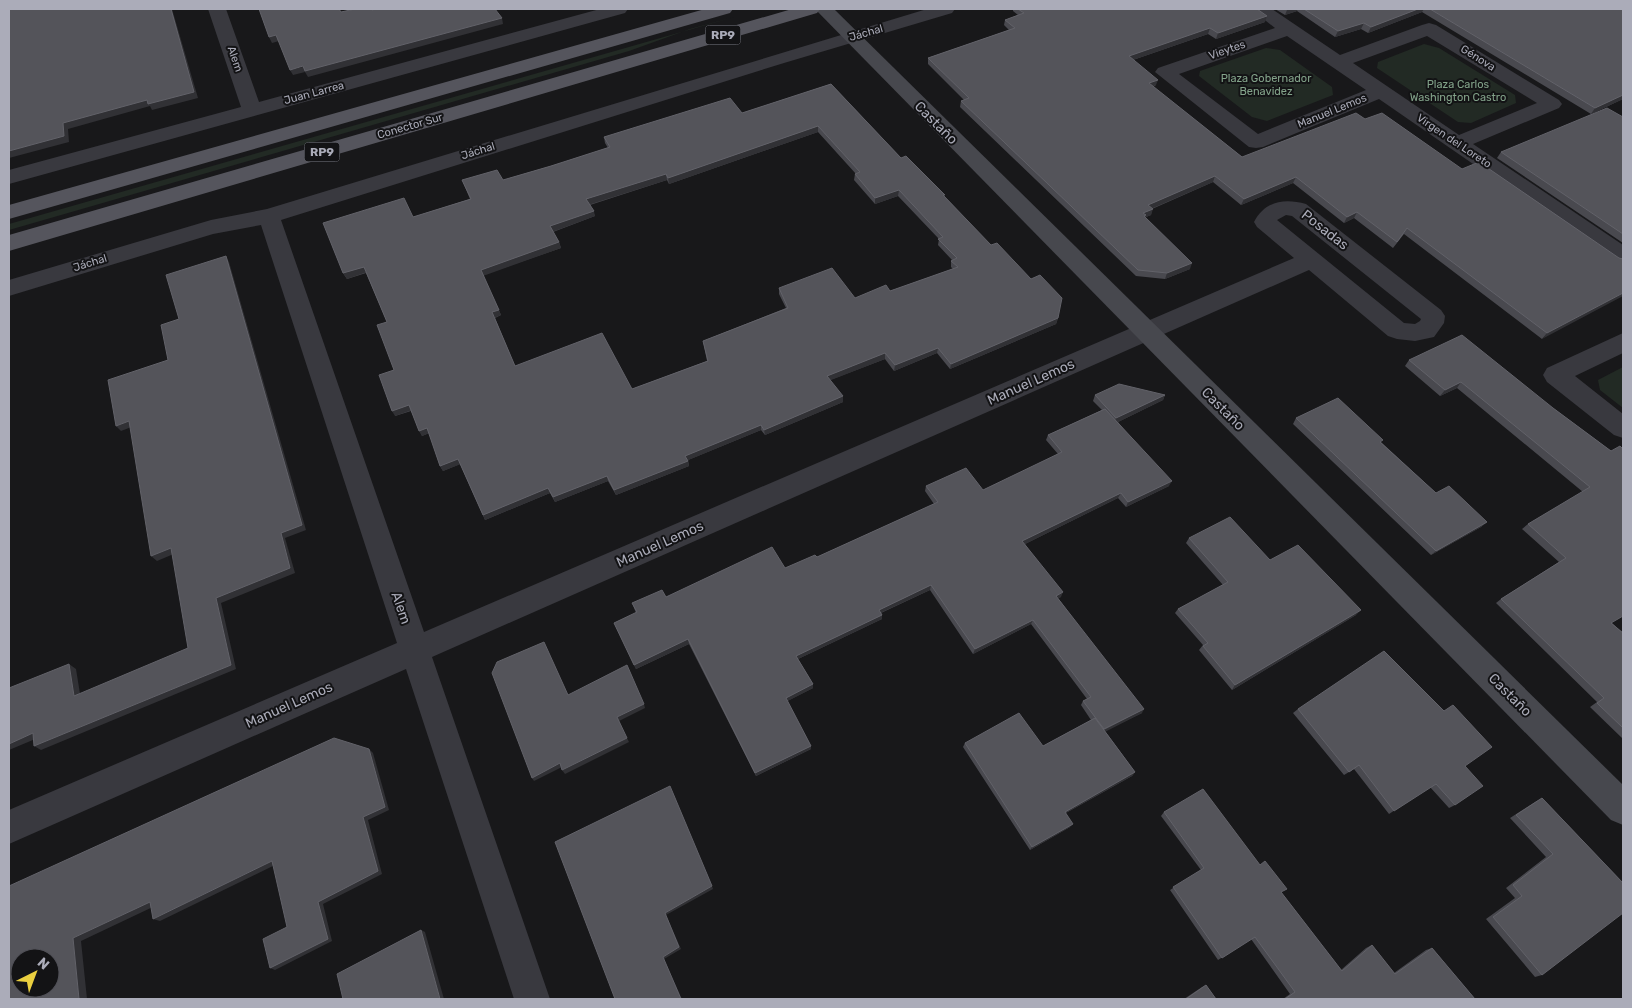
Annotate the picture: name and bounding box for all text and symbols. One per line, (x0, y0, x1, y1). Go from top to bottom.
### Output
street label: Jáchal (848, 22, 884, 44)
road number: RP9 (706, 26, 740, 44)
street label: Vieytes (1207, 38, 1247, 62)
street label: Génova (1458, 42, 1498, 74)
street label: Alem (225, 45, 245, 74)
park label: Plaza Gobernador Benavidez (1221, 72, 1312, 98)
park label: Plaza Carlos Washington Castro (1410, 78, 1506, 104)
street label: Juan Larrea (283, 79, 345, 107)
street label: Manuel Lemos (1295, 91, 1369, 131)
street label: Castaño (911, 98, 961, 148)
street label: Conector Sur (376, 110, 445, 142)
street label: Virgen del Loreto (1414, 111, 1494, 171)
street label: Jáchal (460, 140, 496, 162)
road number: RP9 (304, 142, 340, 162)
street label: Posadas (1298, 206, 1352, 254)
street label: Jáchal (72, 252, 108, 274)
street label: Manuel Lemos (985, 355, 1077, 409)
street label: Castaño (1198, 384, 1248, 434)
street label: Manuel Lemos (614, 517, 706, 571)
street label: Alem (388, 590, 414, 626)
street label: Castaño (1485, 670, 1535, 720)
street label: Manuel Lemos (243, 678, 335, 732)
north arrow (10, 948, 60, 998)
text: N (34, 954, 53, 973)

